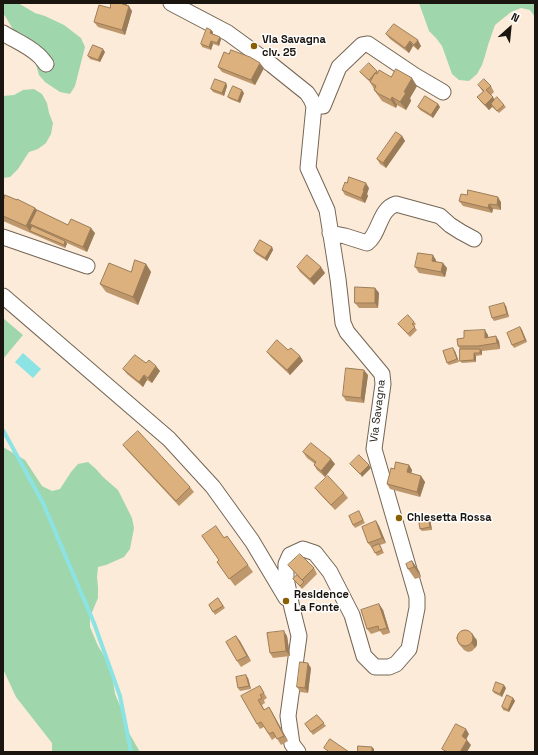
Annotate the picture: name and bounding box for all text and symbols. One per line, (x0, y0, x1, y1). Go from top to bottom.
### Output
north arrow (490, 8, 530, 48)
text: N (509, 9, 522, 25)
place label: Via Savagna civ. 25 (262, 33, 326, 59)
marker: Via Savagna civ. 25 (249, 41, 259, 51)
street label: Via Savagna (368, 379, 388, 443)
place label: Chiesetta Rossa (407, 511, 492, 525)
marker: Chiesetta Rossa (394, 513, 404, 523)
place label: Residence La Fonte (294, 588, 349, 614)
marker: Residence La Fonte (281, 596, 291, 606)

